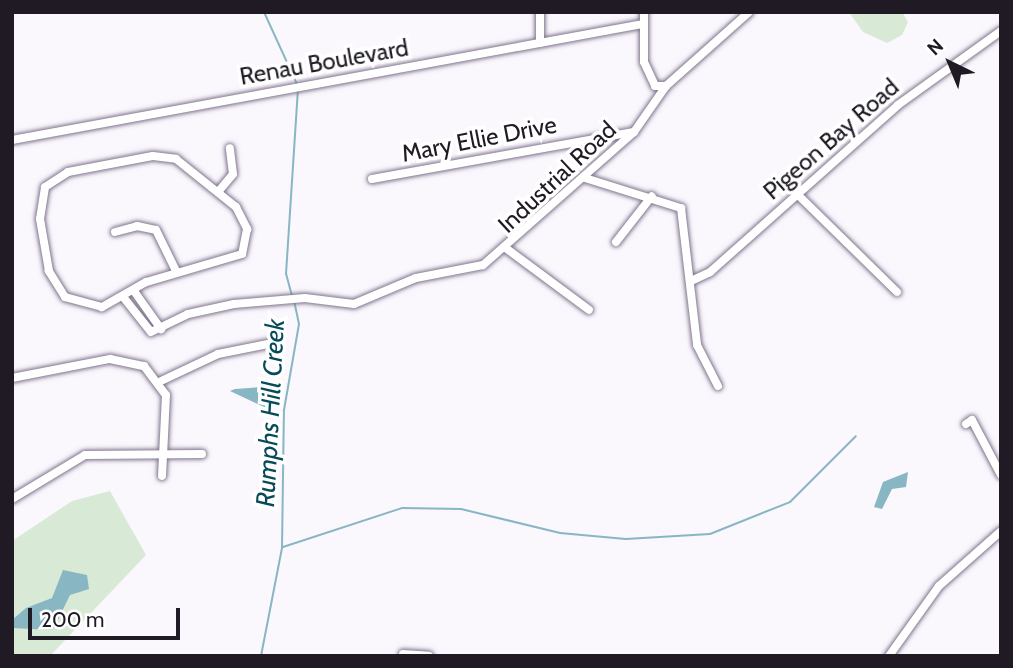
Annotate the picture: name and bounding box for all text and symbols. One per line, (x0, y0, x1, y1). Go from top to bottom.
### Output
north arrow (915, 28, 985, 98)
street label: Renau Boulevard (237, 33, 411, 91)
text: N (923, 34, 948, 60)
street label: Pigeon Bay Road (757, 72, 905, 206)
street label: Mary Ellie Drive (399, 110, 559, 168)
street label: Industrial Road (492, 115, 622, 239)
water label: Rumphs Hill Creek (250, 318, 292, 508)
scale bar (32, 594, 184, 638)
text: 200 m (41, 607, 104, 632)

